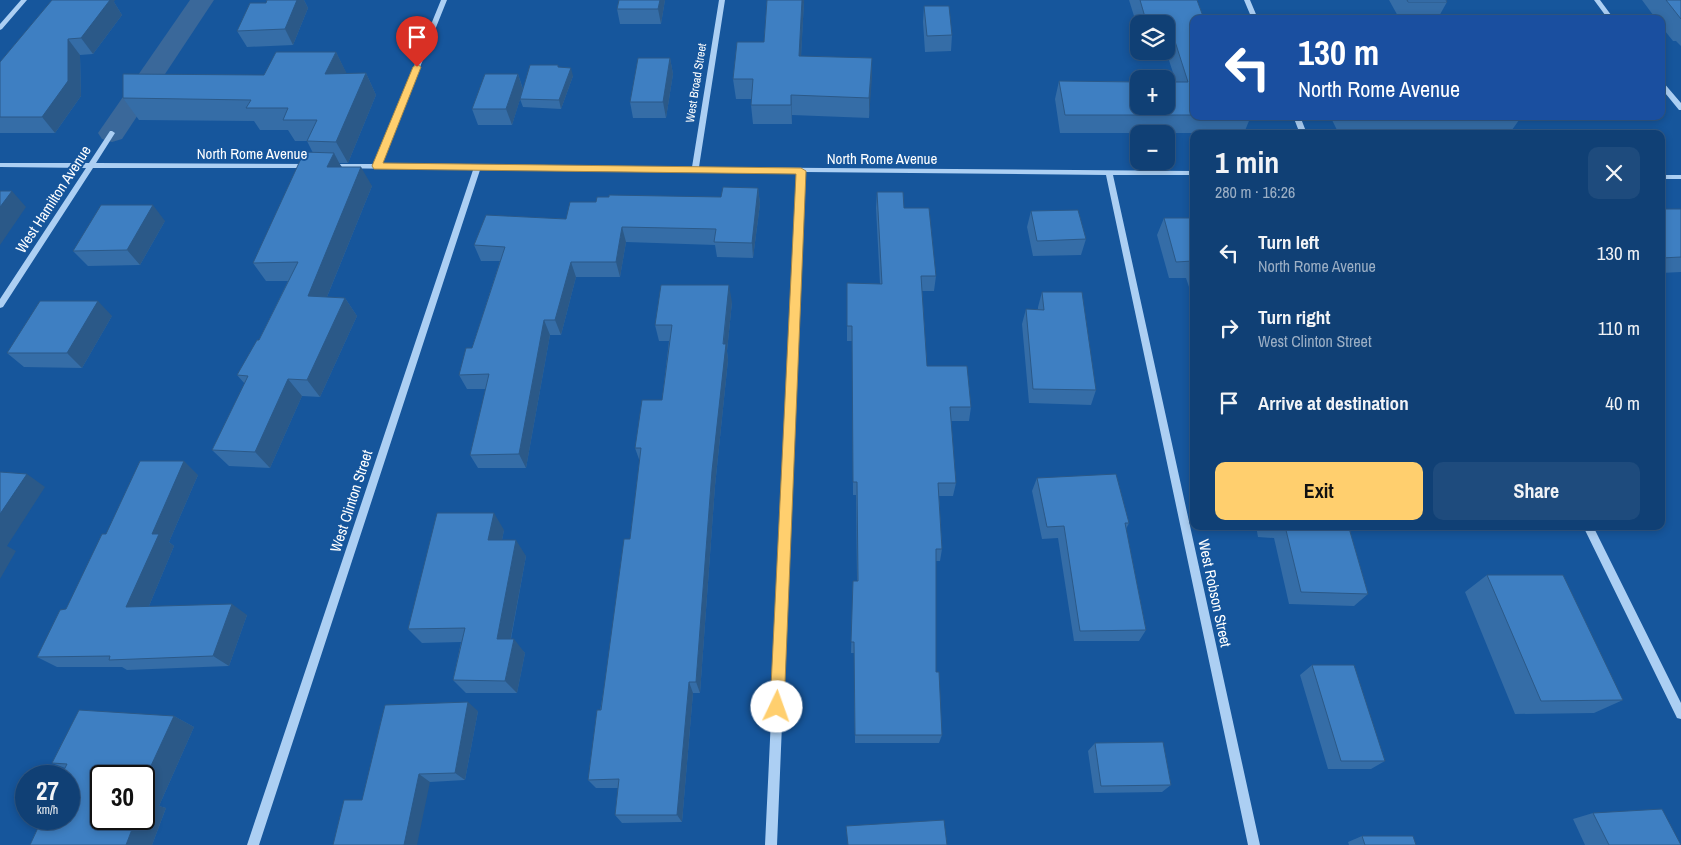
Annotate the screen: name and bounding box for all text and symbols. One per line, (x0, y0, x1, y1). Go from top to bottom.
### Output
map controls (1130, 15, 1175, 170)
button: layers (1130, 15, 1175, 60)
pin (396, 16, 438, 67)
icon: arrive (403, 23, 431, 51)
text: 130 m (1298, 29, 1379, 76)
icon: left (1215, 35, 1280, 100)
street label: West Broad Street (682, 42, 710, 124)
button: + (1130, 70, 1175, 115)
text: North Rome Avenue (1298, 74, 1460, 104)
button: − (1130, 125, 1175, 170)
street label: West Hamilton Avenue (10, 141, 96, 257)
text: 1 min (1215, 142, 1279, 182)
street label: North Rome Avenue (197, 143, 307, 164)
button: close (1588, 147, 1640, 199)
street label: North Rome Avenue (827, 148, 937, 169)
text: 280 m · 16:26 (1215, 181, 1295, 203)
text: Turn left (1258, 229, 1319, 255)
icon: left (1215, 239, 1243, 267)
text: 130 m (1597, 240, 1640, 266)
text: North Rome Avenue (1258, 255, 1376, 277)
text: Turn right (1258, 304, 1330, 330)
icon: right (1215, 314, 1243, 342)
text: 110 m (1598, 315, 1640, 341)
text: West Clinton Street (1258, 330, 1372, 352)
icon: arrive (1215, 389, 1243, 417)
text: Arrive at destination (1258, 390, 1409, 416)
text: 40 m (1605, 390, 1640, 416)
street label: West Clinton Street (325, 447, 378, 555)
button: Exit (1215, 462, 1423, 520)
button: Share (1433, 462, 1640, 520)
street label: West Robson Street (1193, 537, 1237, 649)
position arrow (750, 680, 802, 732)
speed limit sign: 30 (90, 765, 155, 830)
text: 27 (36, 774, 59, 808)
text: km/h (37, 802, 58, 818)

